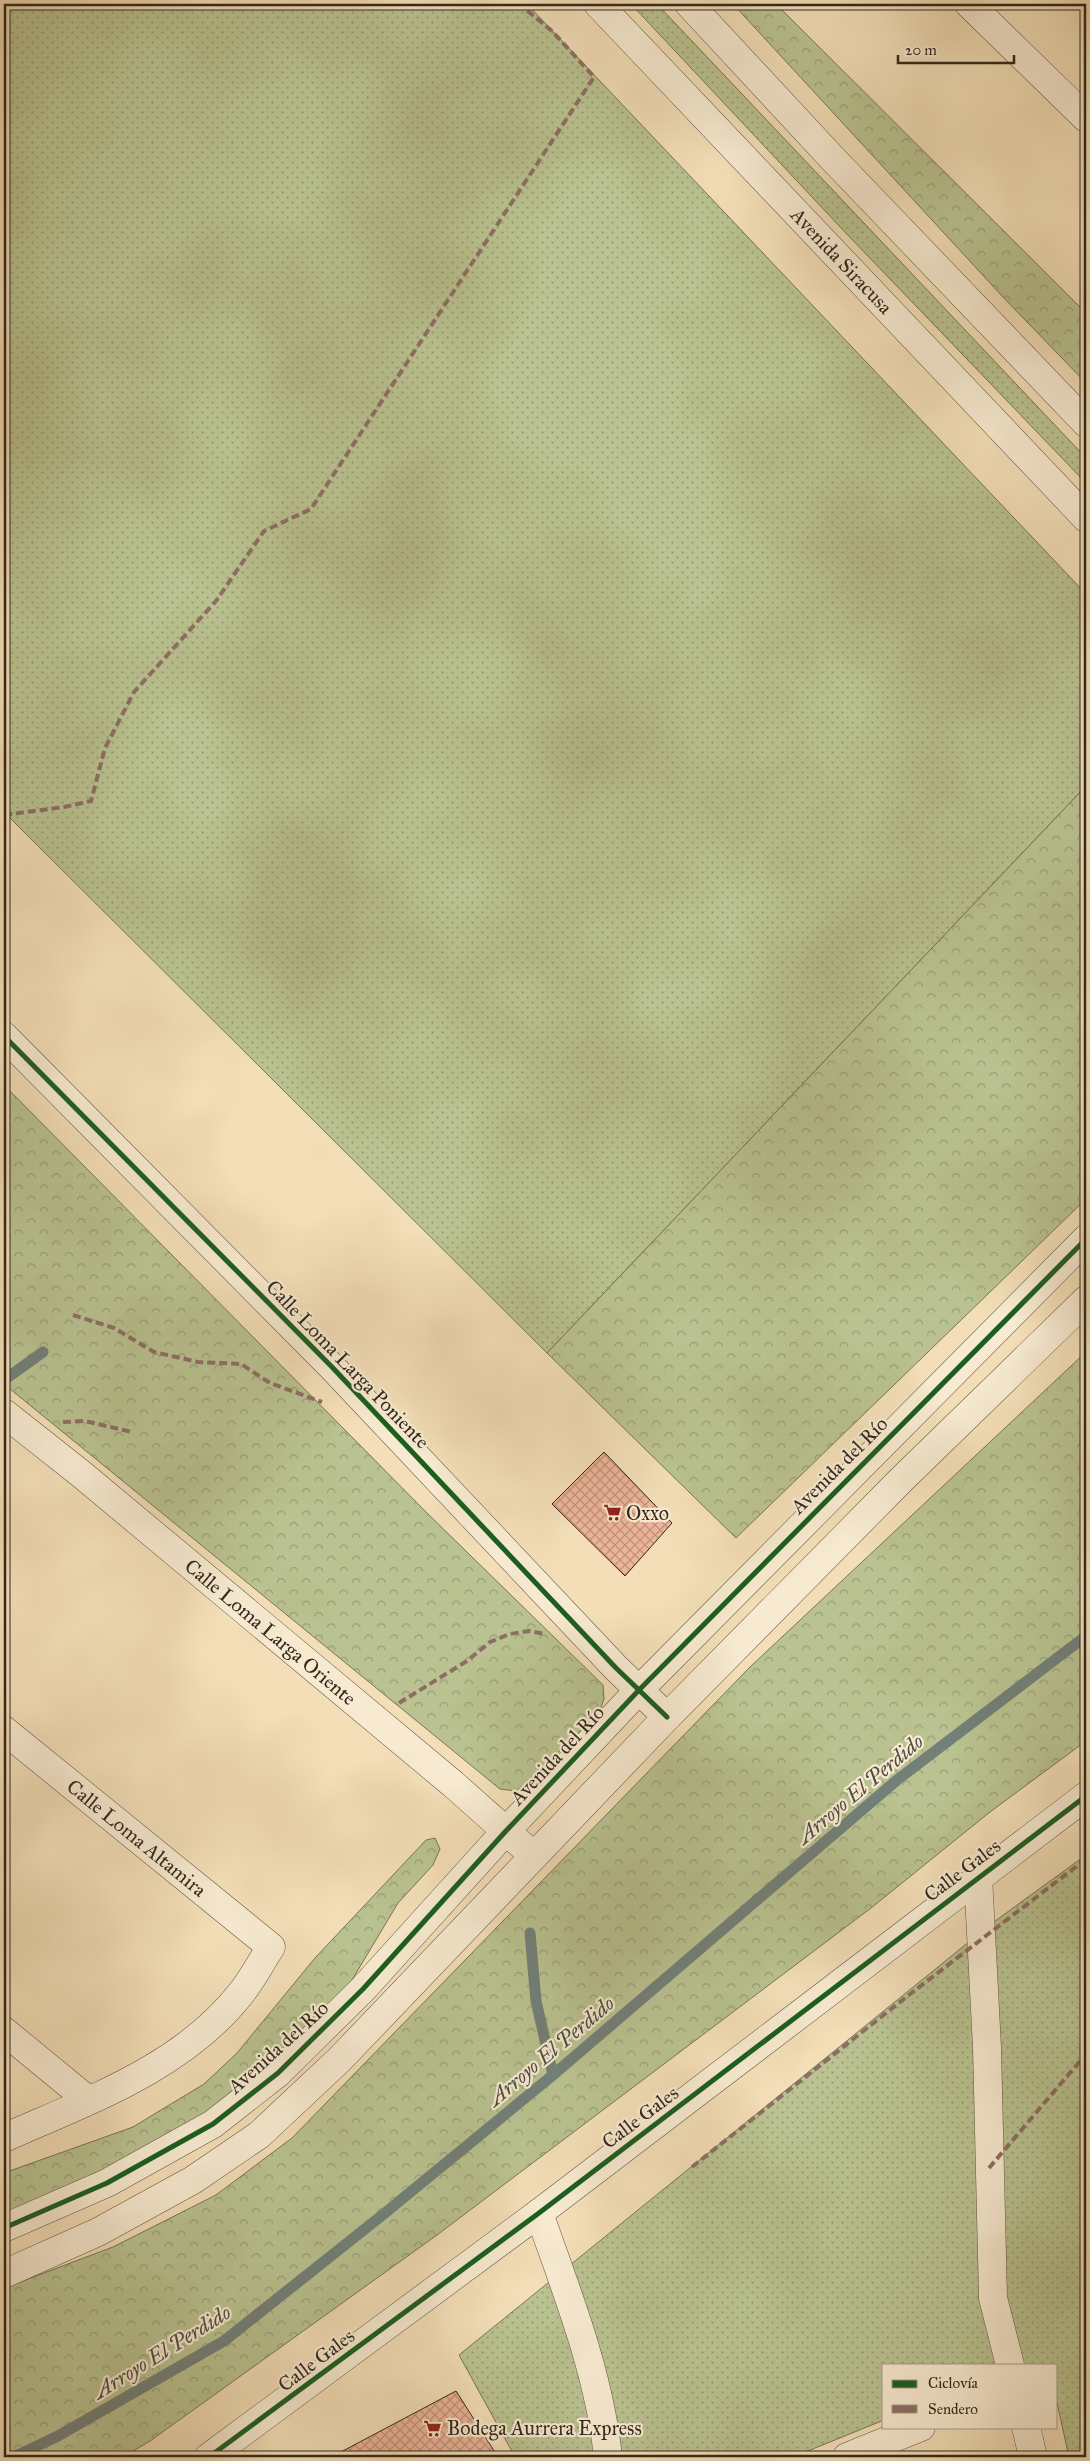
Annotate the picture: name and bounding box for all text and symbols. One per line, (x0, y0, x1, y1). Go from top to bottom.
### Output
scale bar (898, 32, 1014, 64)
text: 20 m (905, 41, 937, 59)
street label: Avenida Siracusa (785, 202, 898, 319)
street label: Calle Loma Larga Poniente (261, 1275, 435, 1454)
street label: Avenida del Río (785, 1412, 892, 1519)
place label: Oxxo (626, 1501, 669, 1525)
supermarket icon: Oxxo (602, 1503, 622, 1523)
street label: Calle Loma Larga Oriente (180, 1554, 361, 1710)
street label: Avenida del Río (504, 1700, 609, 1810)
water label: Arroyo El Perdido (790, 1728, 929, 1851)
street label: Calle Loma Altamira (62, 1774, 212, 1902)
street label: Calle Gales (919, 1833, 1005, 1907)
water label: Arroyo El Perdido (481, 1990, 620, 2113)
street label: Avenida del Río (222, 1996, 333, 2099)
street label: Calle Gales (597, 2080, 683, 2154)
water label: Arroyo El Perdido (87, 2299, 236, 2406)
street label: Calle Gales (273, 2323, 359, 2397)
legend (882, 2364, 1058, 2428)
text: Ciclovía (928, 2374, 979, 2392)
text: Sendero (928, 2400, 978, 2418)
place label: Bodega Aurrera Express (447, 2416, 642, 2441)
supermarket icon: Bodega Aurrera Express (423, 2418, 443, 2438)

